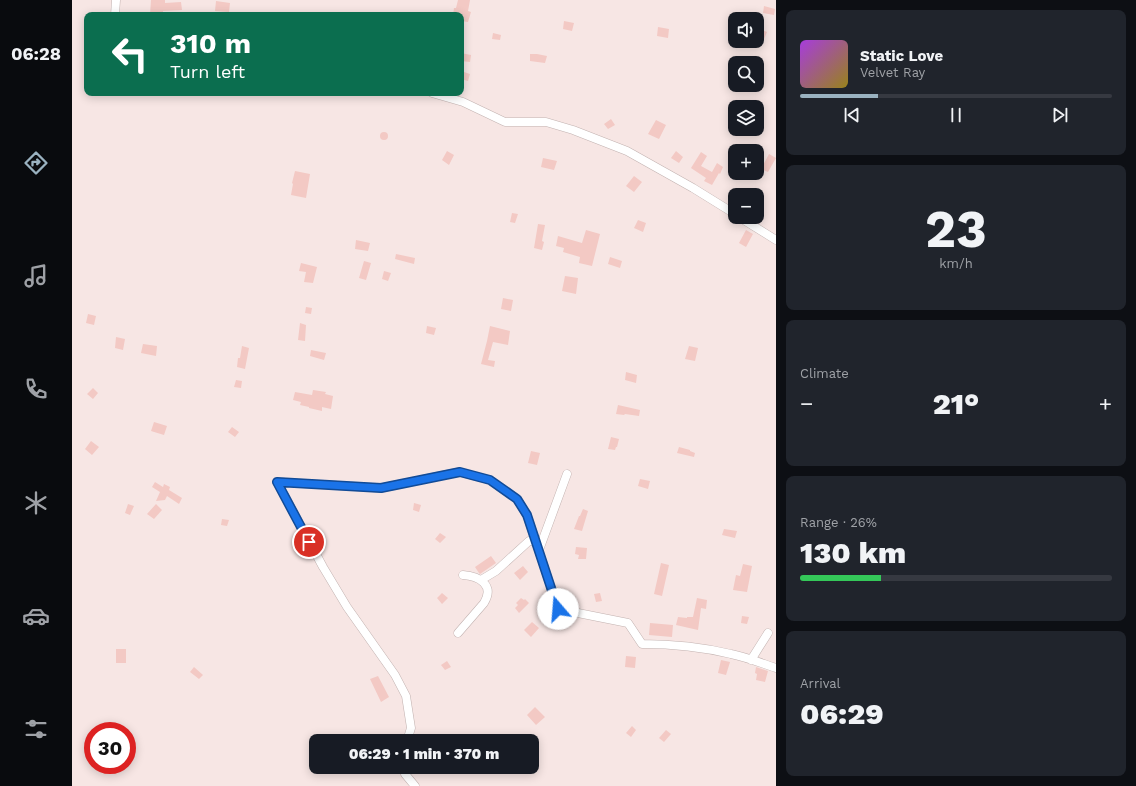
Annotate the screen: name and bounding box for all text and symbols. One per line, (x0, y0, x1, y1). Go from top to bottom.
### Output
map controls (728, 12, 764, 224)
button: sound (728, 12, 764, 48)
text: 310 m (170, 27, 251, 60)
icon: left (104, 28, 156, 80)
text: 06:28 (11, 43, 61, 64)
text: Static Love (860, 47, 943, 65)
button: search (728, 56, 764, 92)
text: Turn left (170, 61, 245, 82)
text: Velvet Ray (860, 65, 925, 80)
button: layers (728, 100, 764, 136)
icon: previous (841, 104, 863, 126)
icon: pause (945, 104, 967, 126)
icon: next (1049, 104, 1071, 126)
button: + (728, 144, 764, 180)
icon: directions (22, 149, 50, 177)
button: − (728, 188, 764, 224)
text: 23 (925, 199, 987, 260)
text: km/h (939, 256, 973, 271)
icon: music (22, 262, 50, 290)
text: Climate (800, 366, 849, 381)
icon: phone (22, 375, 50, 403)
text: 21° (933, 386, 979, 421)
text: − (800, 391, 813, 416)
text: + (1099, 391, 1112, 416)
icon: climate (22, 489, 50, 517)
text: Range · 26% (800, 515, 877, 530)
pin (292, 525, 326, 559)
icon: arrive (298, 531, 320, 553)
text: 130 km (800, 535, 906, 570)
position arrow (537, 588, 579, 630)
icon: car (22, 602, 50, 630)
text: Arrival (800, 676, 841, 691)
text: 06:29 (800, 696, 884, 731)
icon: filters (22, 715, 50, 743)
speed limit sign: 30 (84, 722, 136, 774)
text: 06:29 · 1 min · 370 m (349, 745, 499, 763)

